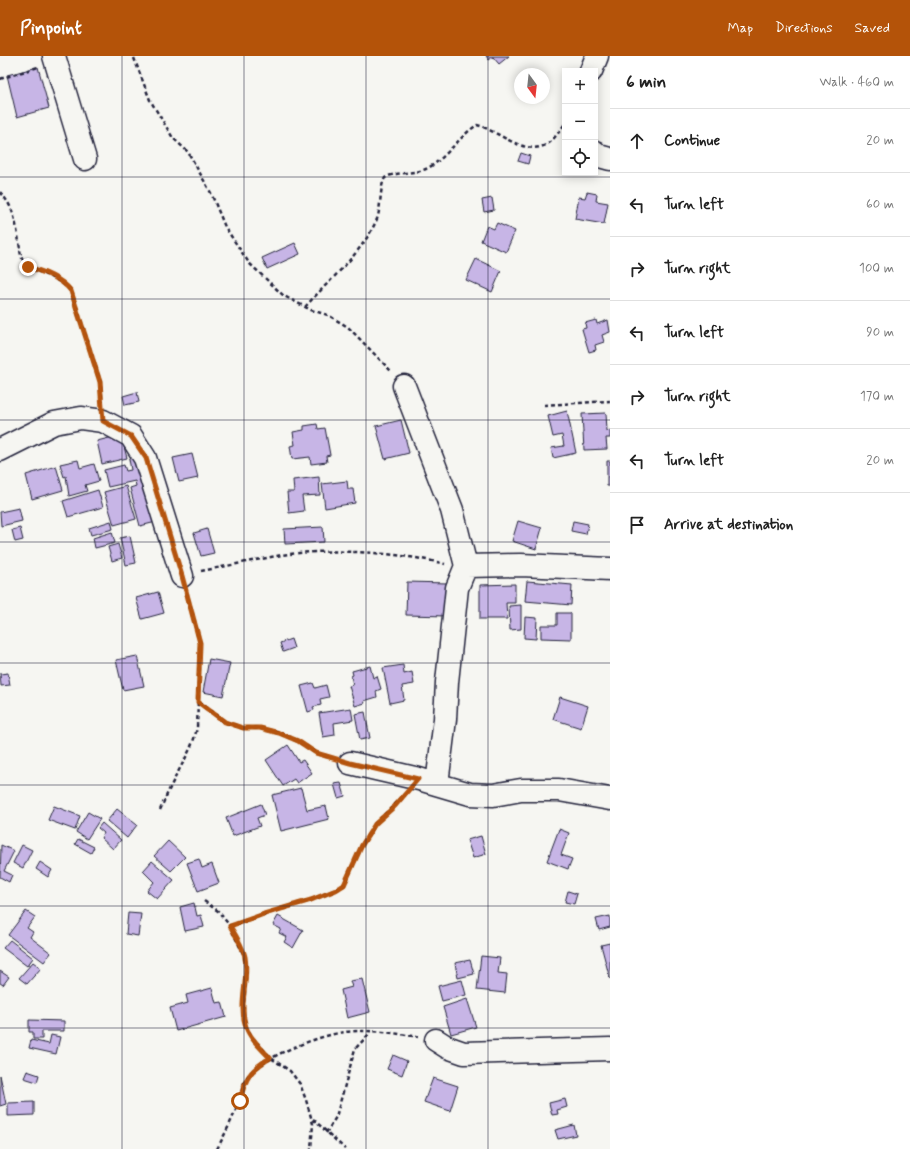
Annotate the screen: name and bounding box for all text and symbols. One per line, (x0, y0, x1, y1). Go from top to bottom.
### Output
text: Pinpoint (20, 16, 82, 41)
text: Map (727, 19, 753, 37)
text: Directions (775, 19, 833, 37)
text: Saved (855, 19, 890, 37)
north arrow (514, 68, 550, 104)
map controls (562, 68, 598, 176)
button: + (562, 68, 598, 104)
text: 6 min (626, 71, 666, 93)
text: Walk · 460 m (819, 74, 894, 91)
button: − (562, 104, 598, 140)
icon: ahead (626, 130, 648, 152)
text: Continue (664, 131, 720, 151)
text: 20 m (866, 132, 894, 149)
button: locate (562, 140, 598, 176)
icon: left (626, 194, 648, 216)
text: Turn left (664, 195, 724, 215)
text: 60 m (866, 196, 894, 213)
route end (19, 258, 37, 276)
icon: right (626, 258, 648, 280)
text: Turn right (664, 259, 731, 279)
text: 100 m (859, 260, 894, 277)
icon: left (626, 322, 648, 344)
text: Turn left (664, 323, 724, 343)
text: 90 m (866, 324, 894, 341)
icon: right (626, 386, 648, 408)
text: Turn right (664, 387, 731, 407)
text: 170 m (860, 388, 894, 405)
icon: left (626, 450, 648, 472)
text: Turn left (664, 451, 724, 471)
text: 20 m (866, 452, 894, 469)
icon: arrive (626, 514, 648, 536)
text: Arrive at destination (664, 515, 793, 535)
route start (231, 1092, 249, 1110)

